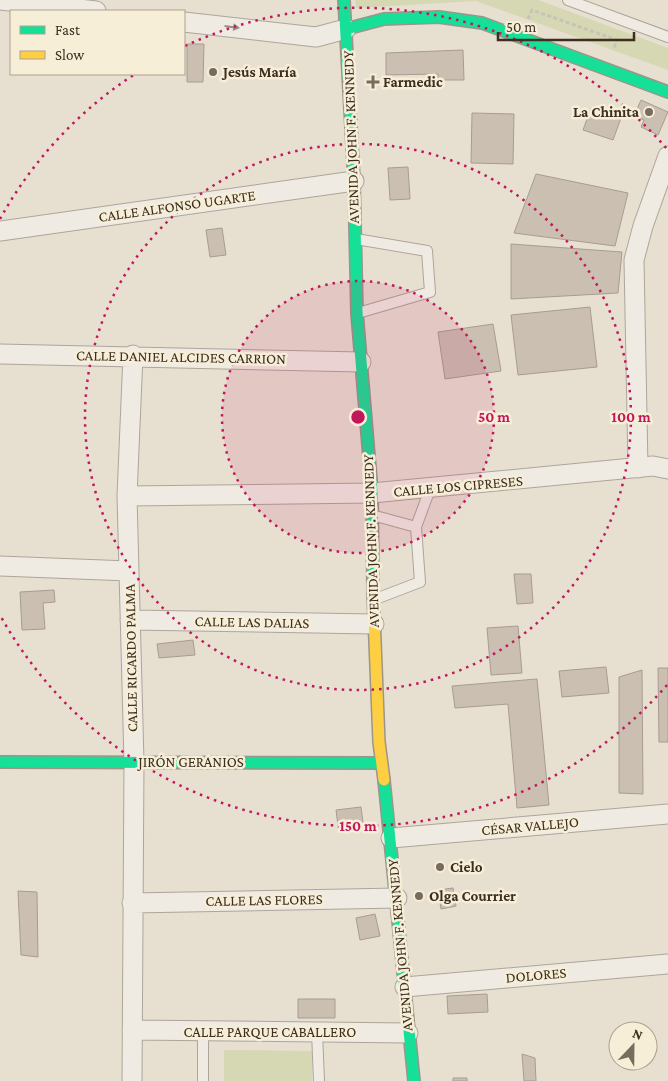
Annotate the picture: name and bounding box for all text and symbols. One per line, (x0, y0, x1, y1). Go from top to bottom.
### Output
legend (10, 10, 185, 75)
scale bar (498, 10, 634, 42)
text: 50 m (506, 19, 536, 35)
text: Fast (55, 22, 81, 38)
one-way arrow (224, 23, 240, 31)
text: Slow (55, 47, 85, 63)
street label: AVENIDA JOHN F. KENNEDY (340, 50, 363, 224)
place label: Jesús María (221, 64, 297, 80)
marker: Jesús María (207, 66, 219, 78)
place label: Farmedic (383, 74, 443, 90)
marker: Farmedic (367, 76, 379, 88)
place label: La Chinita (573, 104, 640, 120)
marker: La Chinita (643, 106, 655, 118)
street label: CALLE ALFONSO UGARTE (98, 187, 256, 225)
street label: CALLE DANIEL ALCIDES CARRION (76, 347, 286, 367)
centre of rings (349, 408, 367, 426)
text: 50 m (478, 409, 510, 425)
text: 100 m (611, 409, 651, 425)
street label: AVENIDA JOHN F. KENNEDY (360, 454, 383, 628)
street label: CALLE LOS CIPRESES (393, 472, 523, 500)
street label: CALLE RICARDO PALMA (122, 583, 140, 732)
street label: CALLE LAS DALIAS (194, 613, 310, 631)
street label: JIRÓN GERANIOS (136, 754, 244, 771)
street label: CÉSAR VALLEJO (481, 814, 580, 839)
text: 150 m (339, 818, 377, 834)
street label: AVENIDA JOHN F. KENNEDY (384, 858, 417, 1032)
place label: Cielo (450, 859, 483, 875)
marker: Cielo (434, 861, 446, 873)
place label: Olga Courrier (429, 888, 516, 904)
marker: Olga Courrier (413, 890, 425, 902)
street label: CALLE LAS FLORES (205, 891, 323, 909)
street label: DOLORES (505, 964, 567, 986)
north arrow (608, 1021, 658, 1071)
street label: CALLE PARQUE CABALLERO (184, 1024, 356, 1040)
text: N (630, 1025, 646, 1043)

